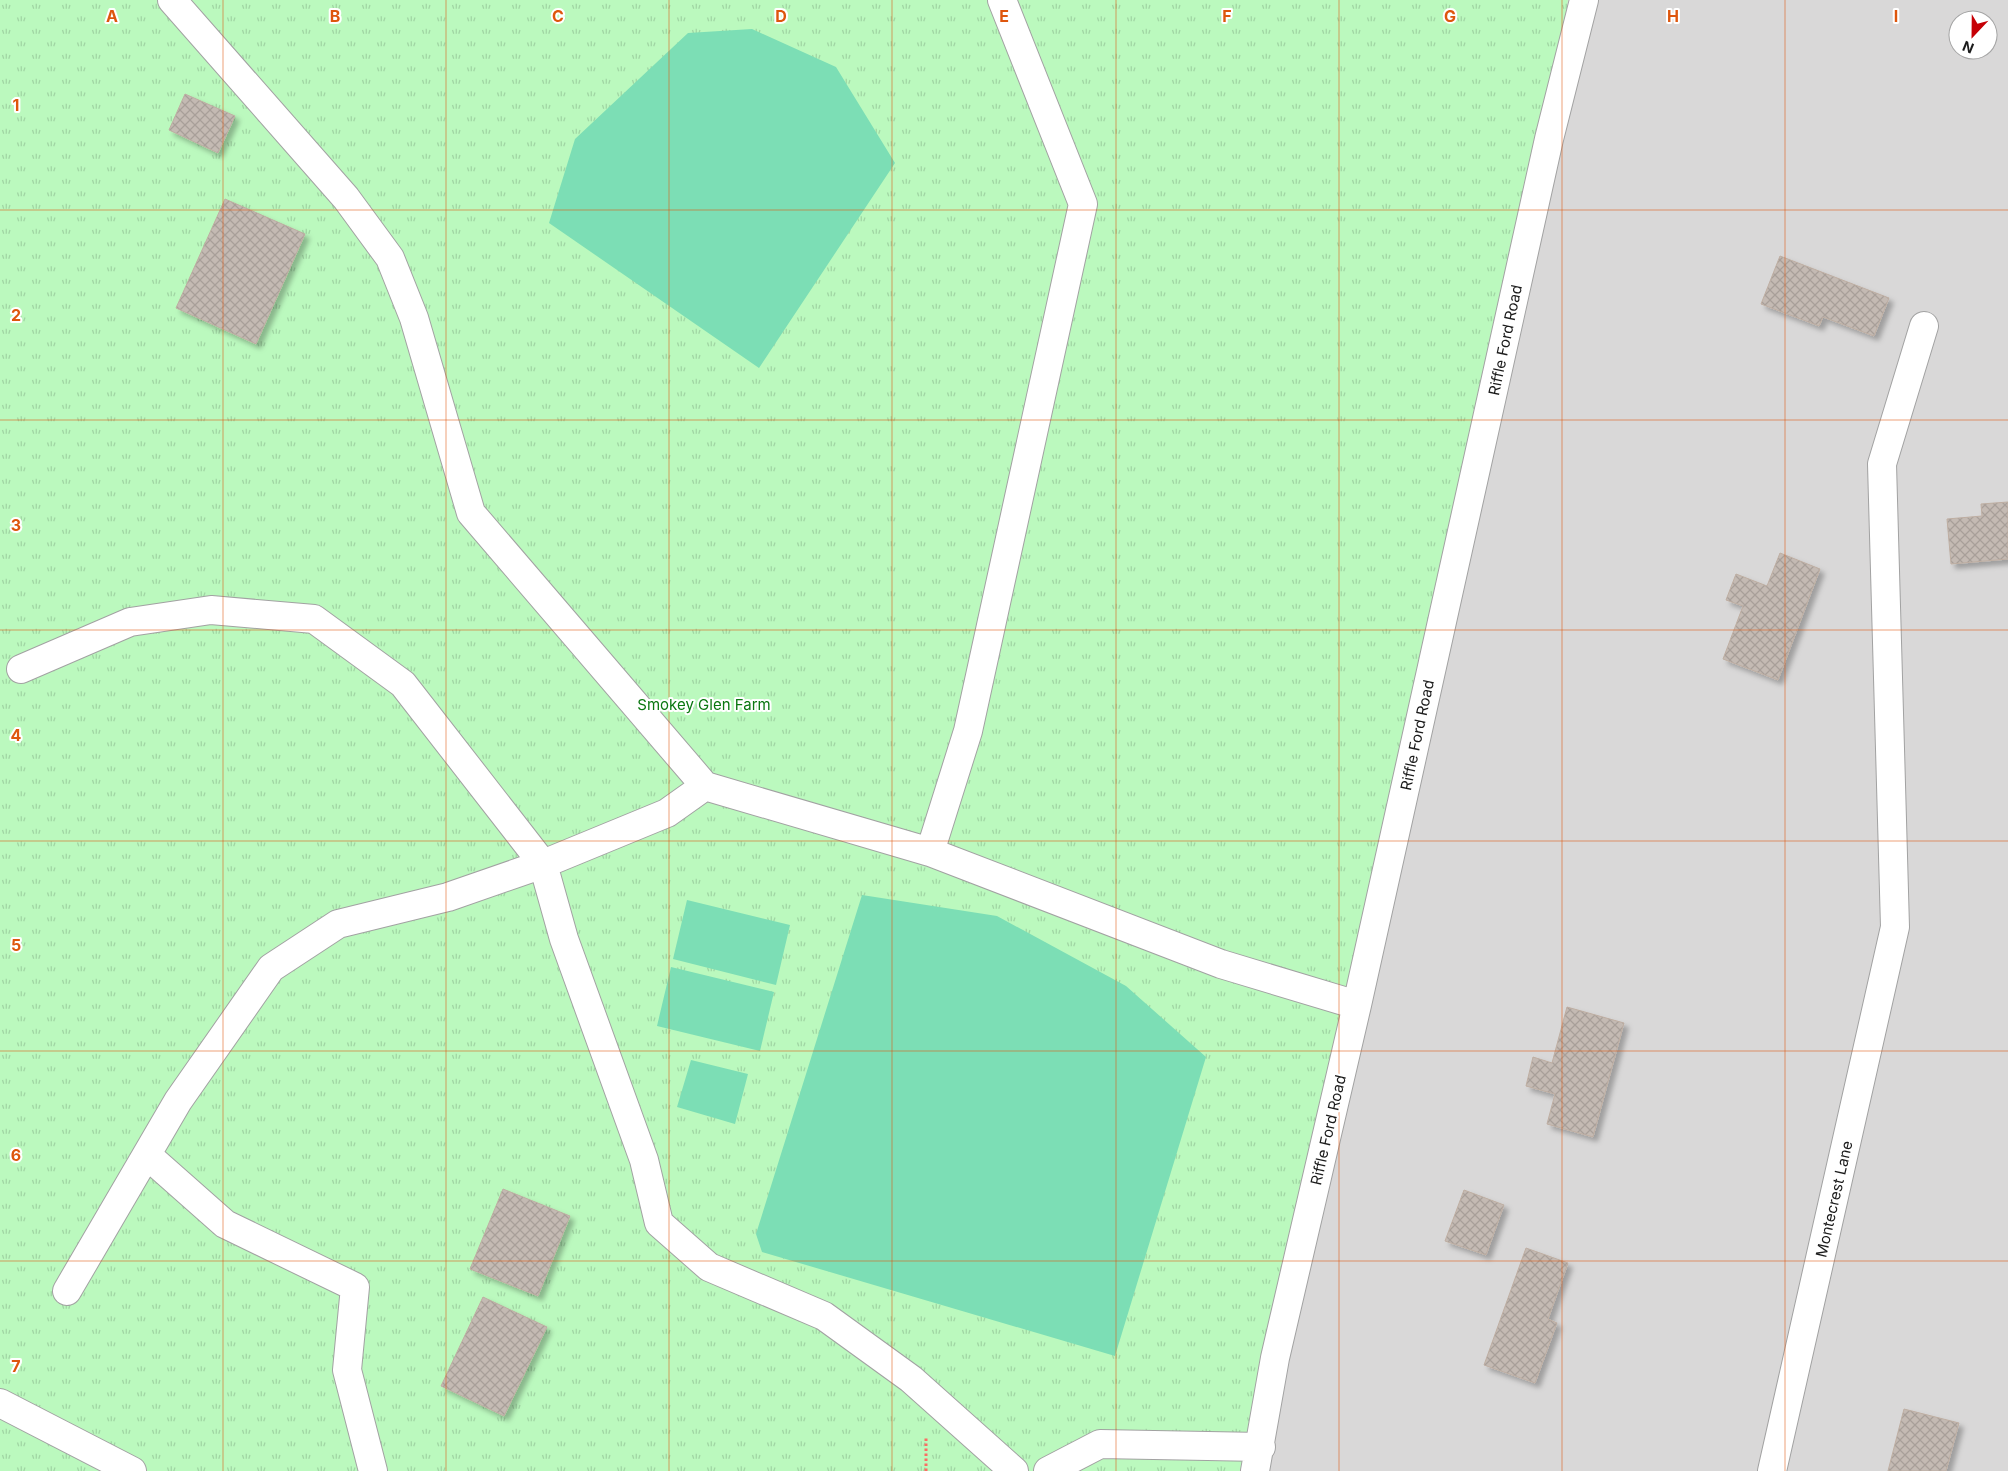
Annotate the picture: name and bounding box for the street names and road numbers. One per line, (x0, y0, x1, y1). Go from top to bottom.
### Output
street label: Riffle Ford Road (1484, 283, 1526, 397)
street label: Riffle Ford Road (1396, 678, 1438, 792)
street label: Riffle Ford Road (1306, 1073, 1350, 1187)
street label: Montecrest Lane (1811, 1139, 1857, 1259)

